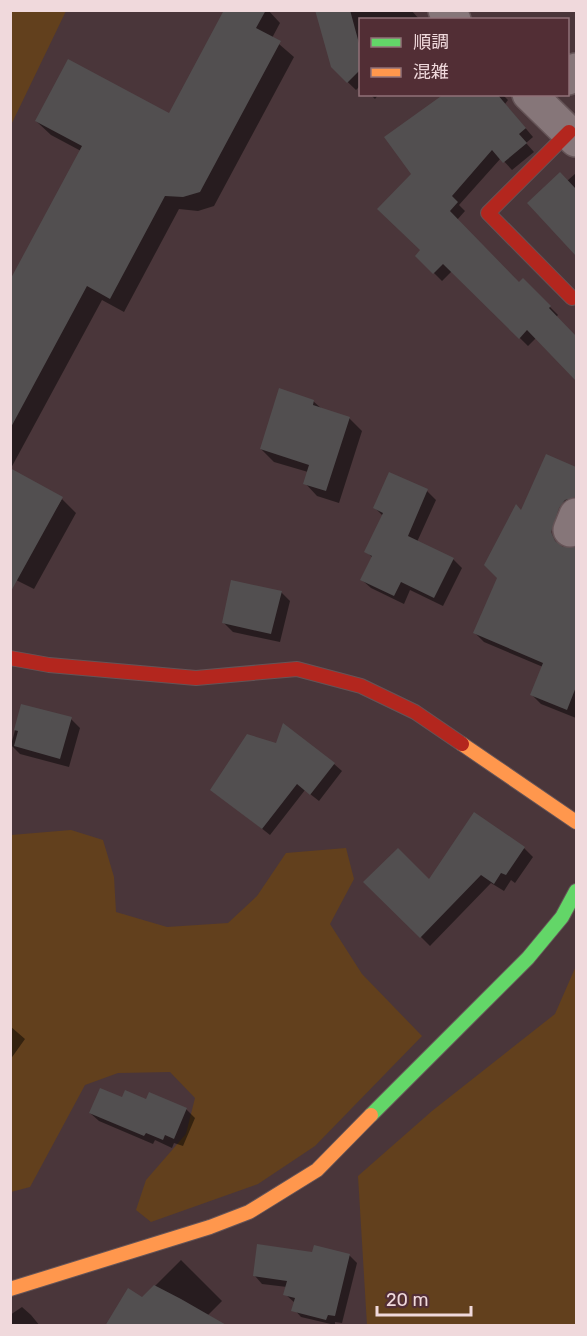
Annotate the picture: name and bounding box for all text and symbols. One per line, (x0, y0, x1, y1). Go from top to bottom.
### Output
legend (359, 18, 569, 96)
text: 順調 (413, 31, 449, 53)
text: 混雑 (413, 61, 449, 83)
scale bar (377, 1279, 472, 1317)
text: 20 m (386, 1289, 428, 1311)

